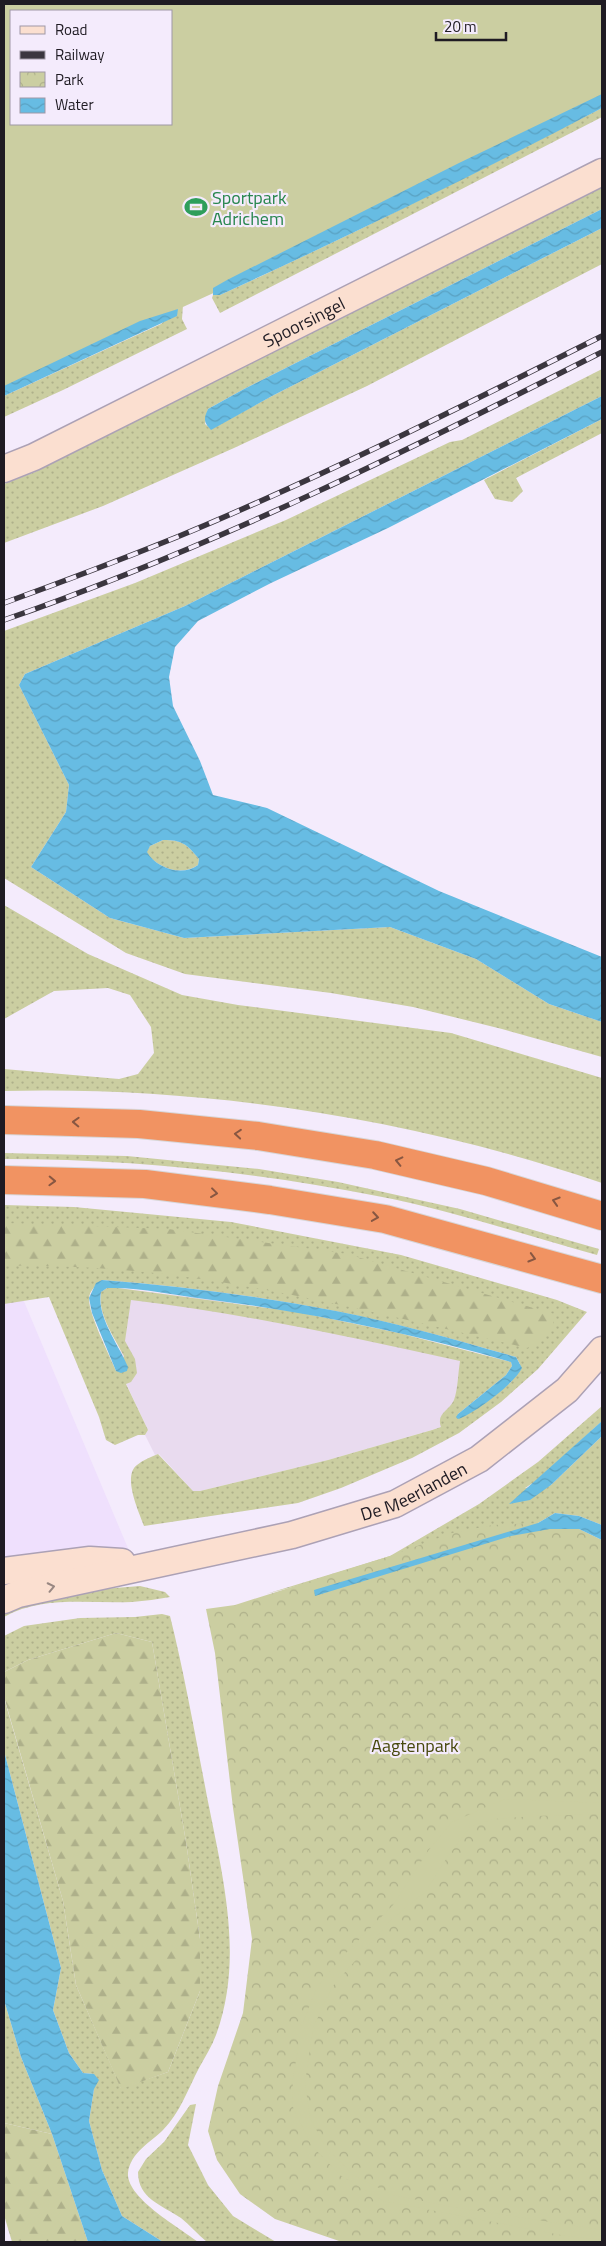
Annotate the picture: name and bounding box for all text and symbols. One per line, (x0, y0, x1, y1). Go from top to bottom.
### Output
legend (10, 10, 172, 125)
scale bar (436, 10, 506, 42)
text: 20 m (444, 15, 477, 38)
text: Road (55, 18, 87, 41)
text: Railway (55, 43, 105, 66)
text: Park (55, 68, 84, 91)
text: Water (55, 93, 94, 116)
place label: Sportpark Adrichem (212, 184, 287, 232)
sports icon: Sportpark Adrichem (183, 194, 209, 220)
street label: Spoorsingel (258, 290, 350, 354)
one-way arrow (72, 1117, 80, 1128)
one-way arrow (234, 1128, 242, 1139)
one-way arrow (394, 1156, 403, 1166)
one-way arrow (49, 1176, 57, 1186)
one-way arrow (210, 1187, 219, 1197)
one-way arrow (552, 1196, 561, 1206)
one-way arrow (371, 1211, 379, 1222)
one-way arrow (528, 1253, 536, 1263)
street label: De Meerlanden (357, 1455, 472, 1527)
one-way arrow (46, 1582, 55, 1593)
park label: Aagtenpark (371, 1732, 459, 1759)

